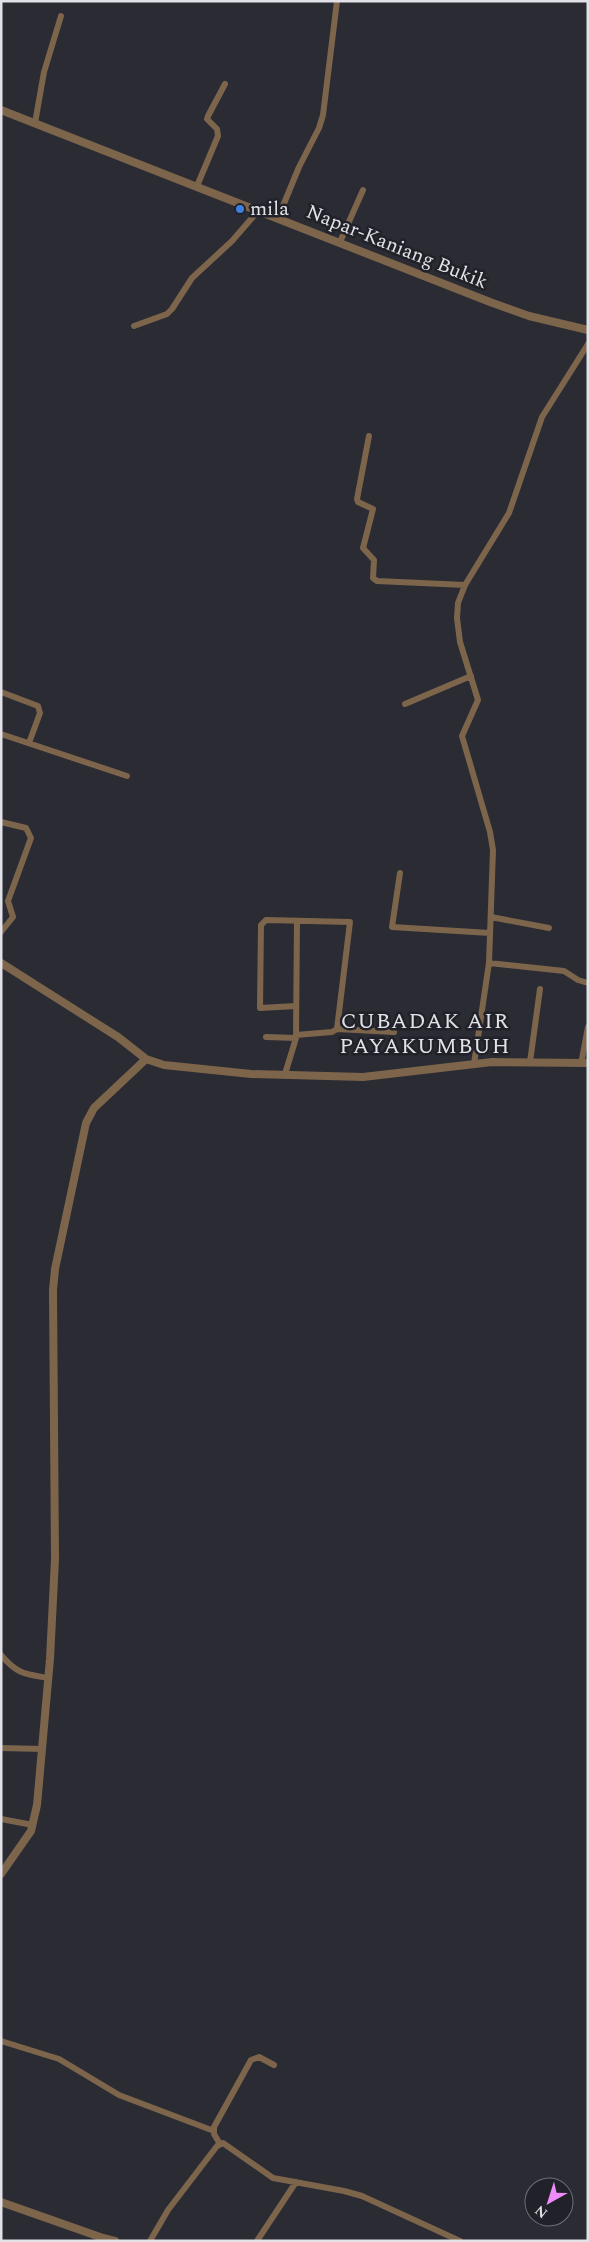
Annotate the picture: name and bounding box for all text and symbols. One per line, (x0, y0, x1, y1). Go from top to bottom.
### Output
place label: mila (250, 194, 289, 224)
street label: Napar-Kaniang Bukik (302, 197, 492, 297)
marker: mila (234, 203, 246, 215)
district label: CUBADAK AIR PAYAKUMBUH (339, 1005, 511, 1063)
north arrow (524, 2177, 574, 2227)
text: N (530, 2200, 552, 2223)

